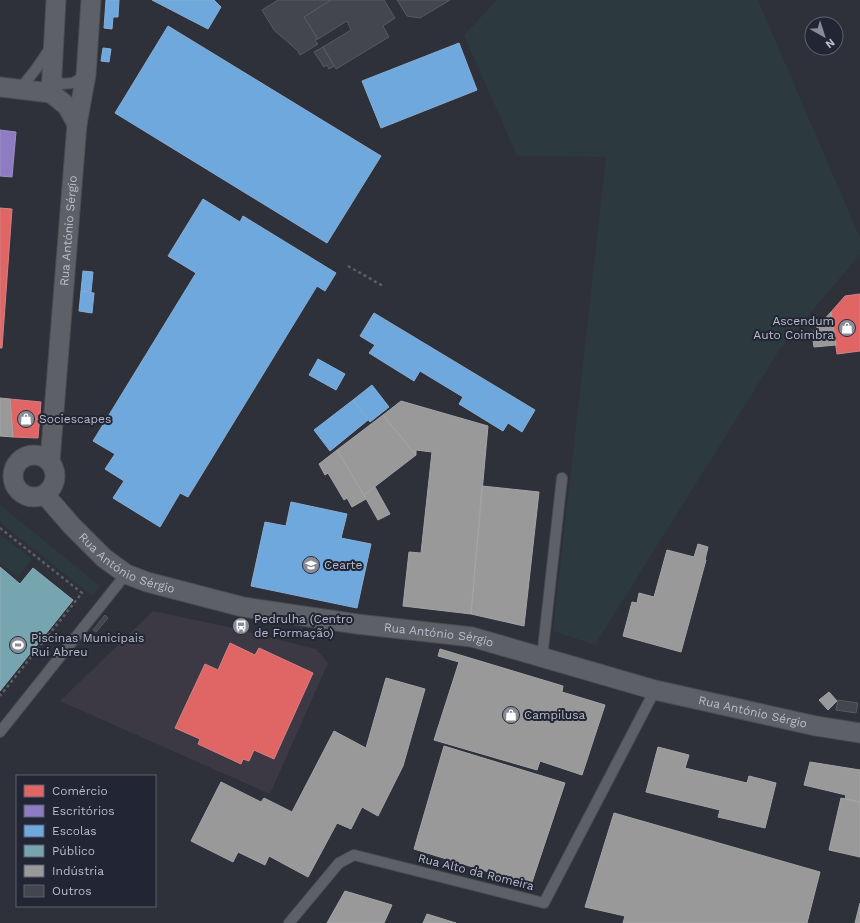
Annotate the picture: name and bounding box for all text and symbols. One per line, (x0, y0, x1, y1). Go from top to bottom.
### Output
north arrow (804, 16, 844, 56)
text: N (823, 36, 837, 51)
street label: Rua António Sérgio (57, 175, 80, 287)
place label: Ascendum Auto Coimbra (753, 314, 834, 342)
shop icon: Ascendum Auto Coimbra (837, 318, 857, 338)
shop icon: Sociescapes (16, 409, 36, 429)
place label: Sociescapes (39, 412, 111, 426)
street label: Rua António Sérgio (76, 530, 176, 596)
school or university icon: Cearte (301, 555, 321, 575)
place label: Cearte (324, 558, 363, 572)
place label: Pedrulha (Centro de Formação) (254, 612, 353, 640)
bus stop icon: Pedrulha (Centro de Formação) (231, 616, 251, 636)
street label: Rua António Sérgio (383, 620, 495, 650)
place label: Piscinas Municipais Rui Abreu (31, 631, 144, 659)
sports icon: Piscinas Municipais Rui Abreu (8, 635, 28, 655)
street label: Rua António Sérgio (697, 693, 808, 731)
shop icon: Campilusa (501, 705, 521, 725)
place label: Campilusa (524, 708, 586, 722)
legend (16, 775, 156, 907)
text: Comércio (52, 784, 108, 798)
text: Escritórios (52, 804, 115, 818)
text: Escolas (52, 824, 97, 838)
text: Público (52, 844, 95, 858)
street label: Rua Alto da Romeira (416, 851, 536, 893)
text: Indústria (52, 864, 104, 878)
text: Outros (52, 884, 92, 898)

